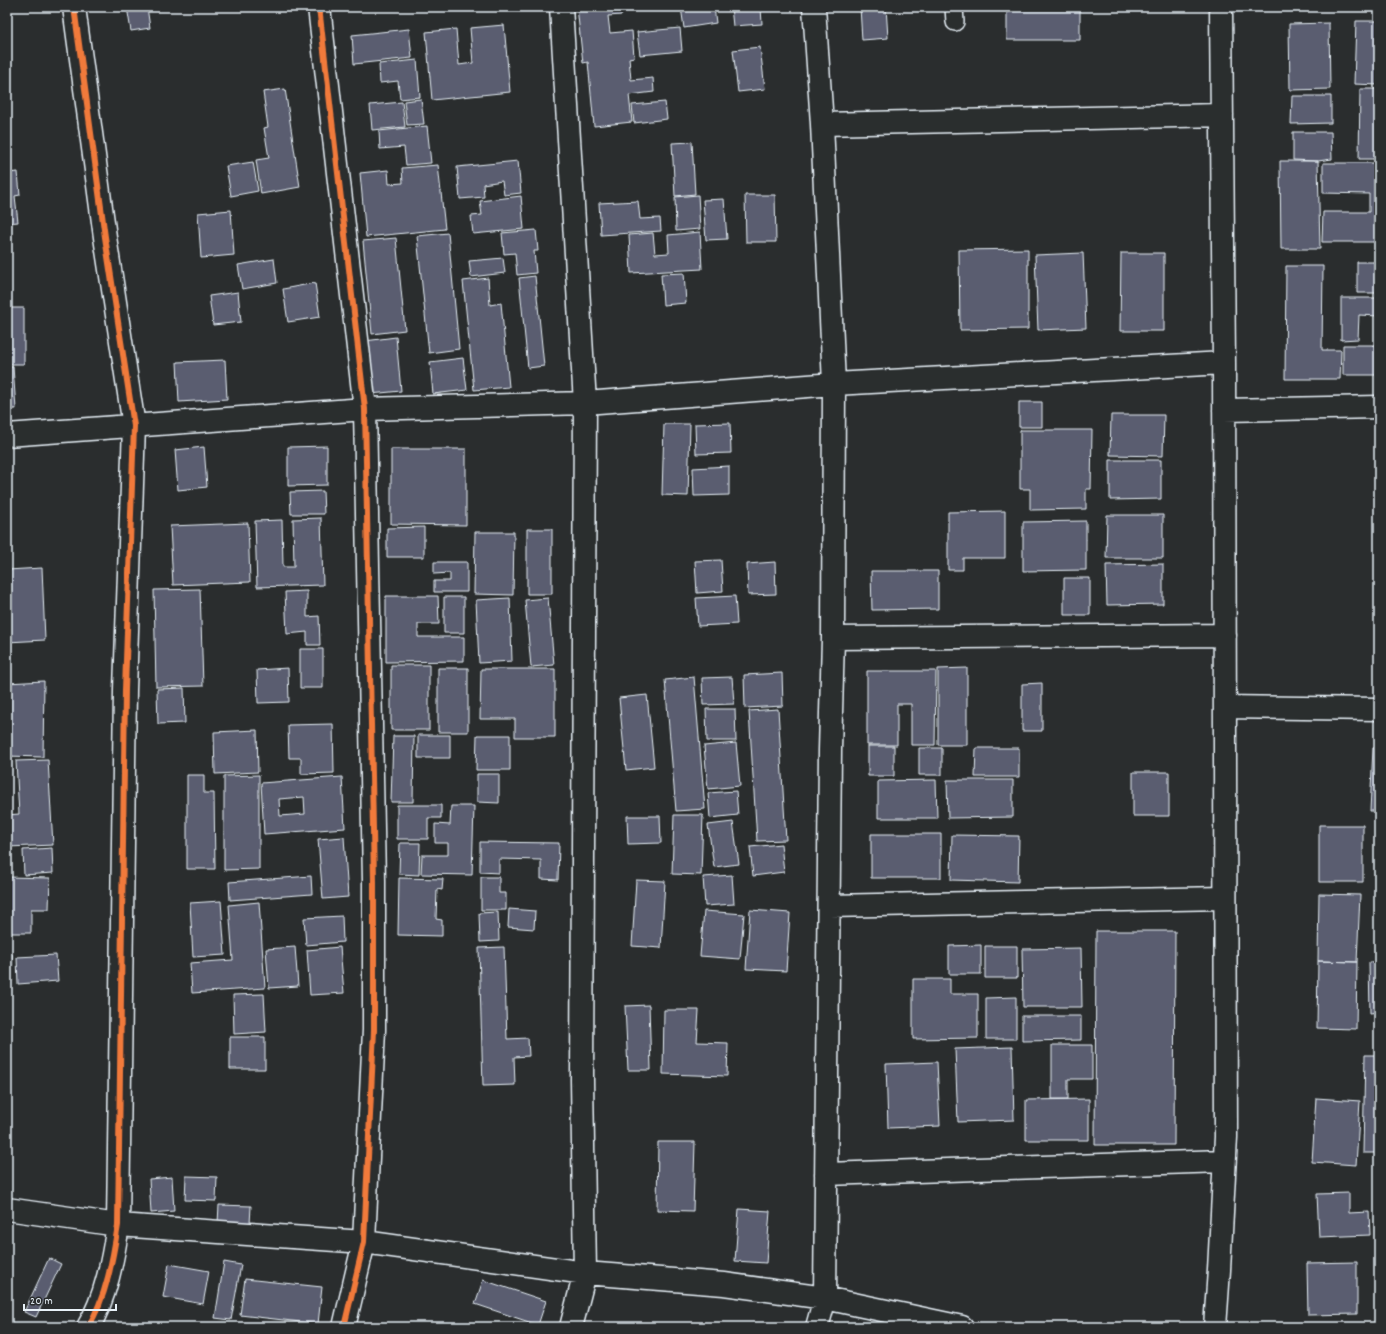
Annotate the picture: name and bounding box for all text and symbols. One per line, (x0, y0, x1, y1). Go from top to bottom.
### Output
scale bar (24, 1286, 116, 1312)
text: 20 m (30, 1293, 53, 1310)

